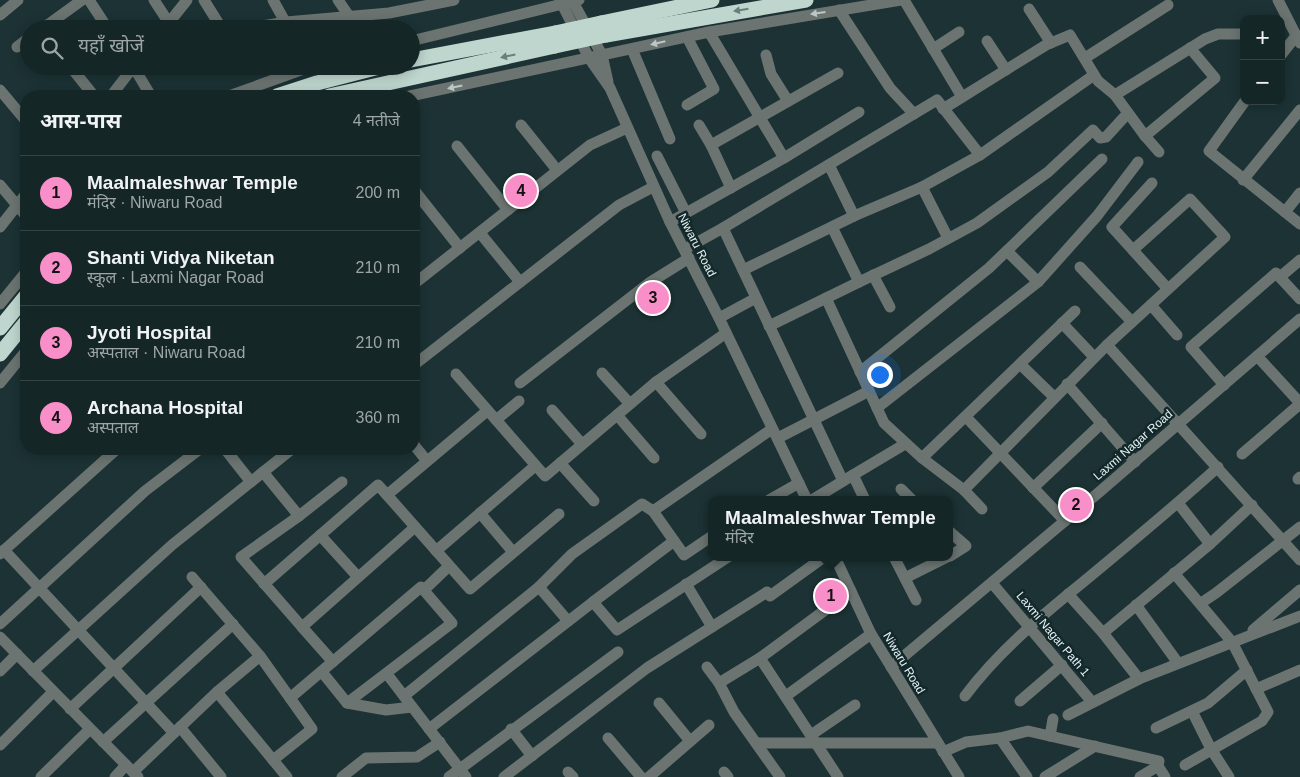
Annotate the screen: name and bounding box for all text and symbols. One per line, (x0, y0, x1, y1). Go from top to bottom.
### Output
one-way arrow (733, 7, 749, 15)
one-way arrow (810, 9, 826, 17)
map controls (1240, 15, 1285, 105)
button: + (1240, 15, 1285, 60)
search box (20, 20, 420, 75)
icon: search (38, 34, 66, 62)
text: यहाँ खोजें (78, 35, 144, 56)
one-way arrow (651, 39, 666, 47)
one-way arrow (500, 52, 515, 60)
button: − (1240, 60, 1285, 105)
one-way arrow (447, 83, 463, 91)
text: आस-पास (40, 109, 121, 132)
text: 4 नतीजे (353, 112, 400, 129)
text: Maalmaleshwar Temple (87, 172, 298, 193)
pin: 4 (505, 172, 537, 210)
text: 1 (52, 184, 60, 201)
text: 200 m (356, 184, 400, 201)
text: मंदिर · Niwaru Road (87, 194, 222, 211)
street label: Niwaru Road (675, 211, 719, 279)
text: Shanti Vidya Niketan (87, 247, 275, 268)
text: 2 (52, 259, 60, 276)
text: 210 m (356, 259, 400, 276)
text: स्कूल · Laxmi Nagar Road (87, 269, 264, 286)
pin: 3 (637, 279, 669, 317)
text: Jyoti Hospital (87, 322, 212, 343)
text: 3 (52, 334, 60, 351)
text: 210 m (356, 334, 400, 351)
text: अस्पताल · Niwaru Road (87, 344, 245, 361)
your location (867, 362, 893, 388)
text: Archana Hospital (87, 397, 243, 418)
street label: Laxmi Nagar Road (1091, 407, 1175, 483)
text: 4 (52, 409, 60, 426)
text: 360 m (356, 409, 400, 426)
text: अस्पताल (87, 419, 139, 436)
pin: 2 (1060, 486, 1092, 524)
popup (708, 496, 953, 561)
text: Maalmaleshwar Temple (725, 507, 936, 528)
text: मंदिर (725, 529, 754, 546)
pin: 1 (815, 577, 847, 615)
street label: Laxmi Nagar Path 1 (1014, 589, 1093, 679)
street label: Niwaru Road (880, 630, 928, 696)

